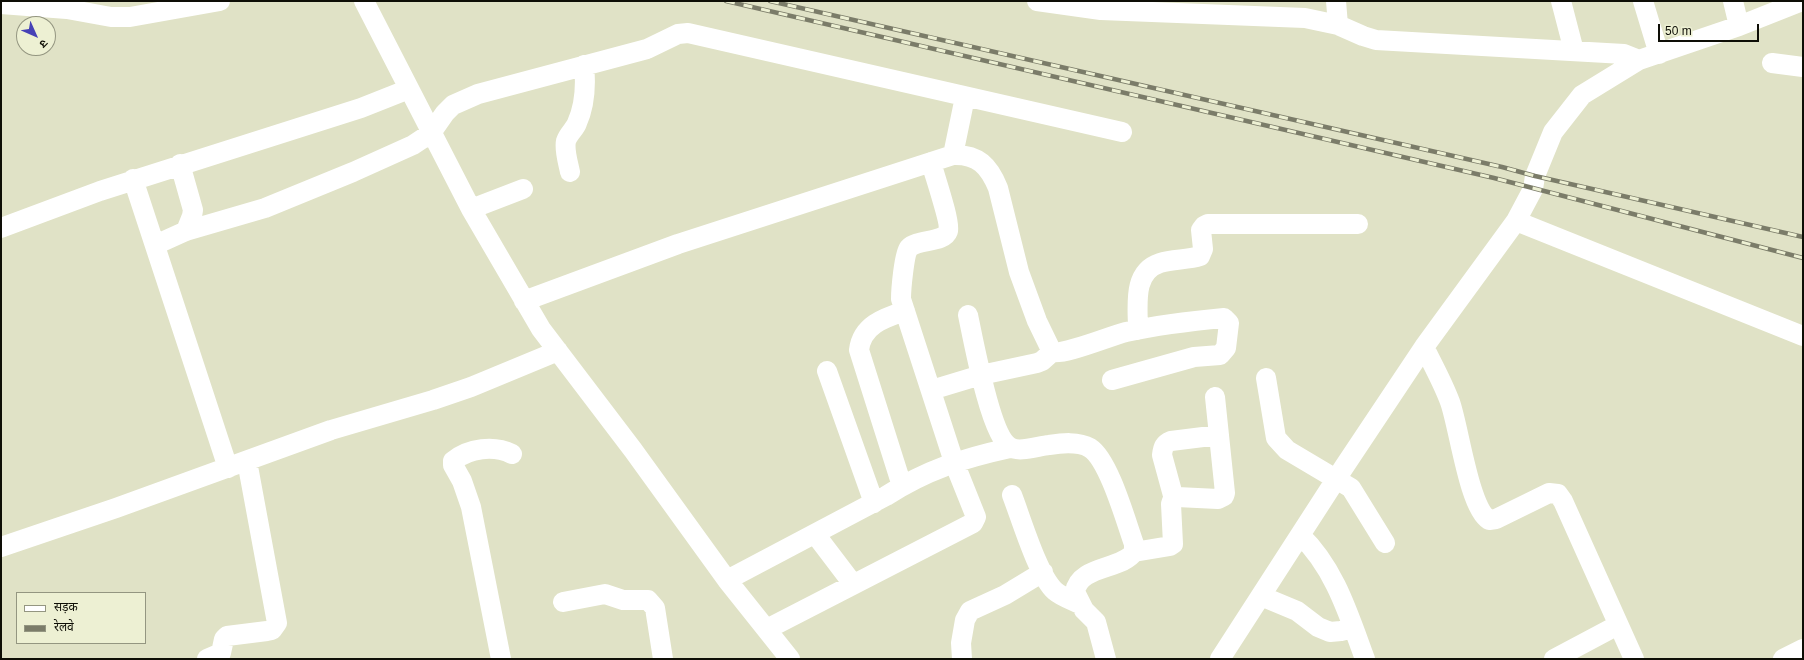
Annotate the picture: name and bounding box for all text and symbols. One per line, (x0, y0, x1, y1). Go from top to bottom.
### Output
north arrow (16, 16, 56, 56)
scale bar (1660, 16, 1761, 42)
text: 50 m (1665, 24, 1692, 38)
text: उ (37, 37, 50, 50)
legend (16, 592, 146, 644)
text: सड़क (54, 600, 78, 614)
text: रेलवे (54, 620, 74, 634)

